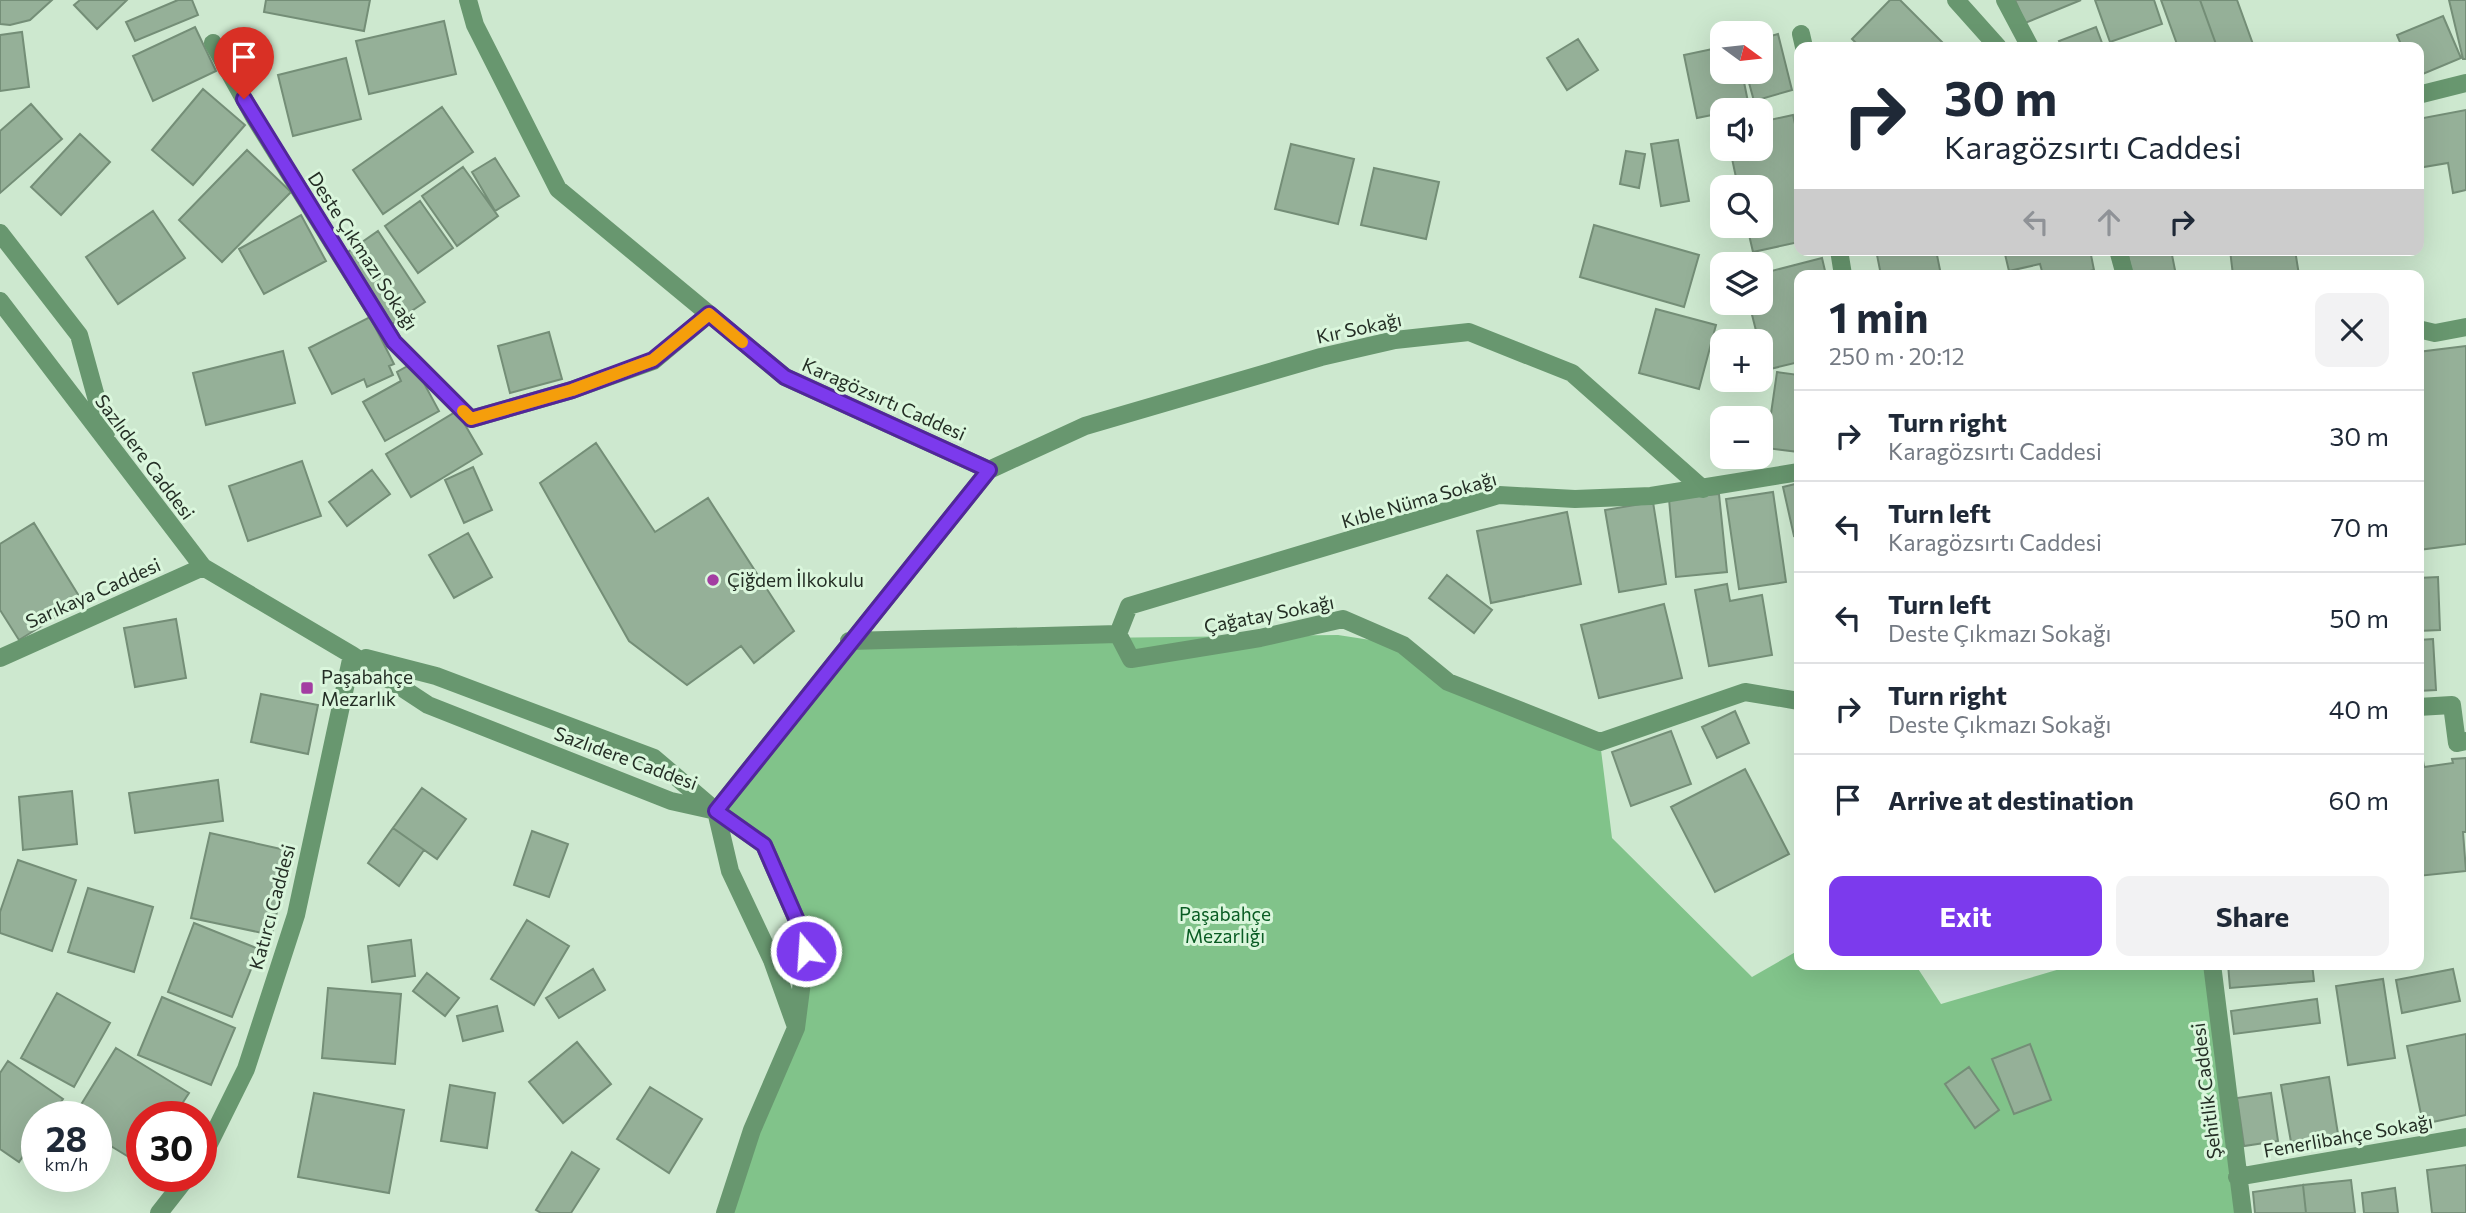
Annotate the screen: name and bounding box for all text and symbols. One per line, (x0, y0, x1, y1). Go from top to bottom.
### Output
north arrow (1710, 21, 1773, 84)
map controls (1710, 21, 1773, 469)
pin (214, 27, 274, 99)
icon: arrive (225, 38, 263, 76)
text: 30 m (1944, 66, 2057, 126)
icon: right (1829, 70, 1920, 161)
button: sound (1710, 98, 1773, 161)
text: Karagözsırtı Caddesi (1944, 126, 2242, 166)
street label: Deste Çıkmazı Sokağı (304, 167, 423, 334)
button: search (1710, 175, 1773, 238)
icon: left (2017, 203, 2055, 241)
icon: ahead (2090, 203, 2128, 241)
icon: right (2163, 203, 2201, 241)
button: layers (1710, 252, 1773, 315)
text: 1 min (1829, 290, 1929, 342)
button: close (2315, 293, 2389, 367)
street label: Kır Sokağı (1314, 307, 1404, 348)
button: + (1710, 329, 1773, 392)
text: 250 m · 20:12 (1829, 342, 1964, 370)
street label: Karagözsırtı Caddesi (799, 352, 970, 445)
street label: Sazlıdere Caddesi (91, 390, 200, 524)
button: − (1710, 406, 1773, 469)
text: Turn right (1888, 406, 2007, 437)
icon: right (1829, 417, 1867, 455)
text: 30 m (2330, 420, 2389, 451)
text: Karagözsırtı Caddesi (1888, 437, 2102, 465)
street label: Kıble Nüma Sokağı (1339, 466, 1499, 533)
text: Turn left (1888, 497, 1991, 528)
icon: left (1829, 508, 1867, 546)
text: 70 m (2331, 511, 2389, 542)
text: Karagözsırtı Caddesi (1888, 528, 2102, 556)
street label: Sarıkaya Caddesi (22, 552, 164, 633)
place label: Çiğdem İlkokulu (727, 568, 864, 591)
marker: Çiğdem İlkokulu (705, 572, 721, 588)
text: Turn left (1888, 588, 1991, 619)
street label: Çağatay Sokağı (1202, 590, 1336, 637)
icon: left (1829, 599, 1867, 637)
text: 50 m (2329, 602, 2389, 633)
text: Deste Çıkmazı Sokağı (1888, 619, 2111, 647)
place label: Paşabahçe Mezarlık (321, 665, 413, 710)
text: Turn right (1888, 679, 2007, 710)
marker: Paşabahçe Mezarlık (299, 680, 315, 696)
icon: right (1829, 690, 1867, 728)
text: 40 m (2329, 693, 2389, 724)
text: Deste Çıkmazı Sokağı (1888, 710, 2111, 738)
street label: Sazlıdere Caddesi (551, 721, 701, 794)
icon: arrive (1829, 781, 1867, 819)
text: Arrive at destination (1888, 784, 2134, 815)
text: 60 m (2329, 784, 2389, 815)
street label: Katırcı Caddesi (244, 842, 299, 972)
button: Exit (1829, 876, 2102, 956)
button: Share (2116, 876, 2389, 956)
park label: Paşabahçe Mezarlığı (1179, 902, 1271, 947)
position arrow (769, 914, 843, 988)
street label: Şehitlik Caddesi (2186, 1022, 2225, 1160)
speed limit sign: 30 (126, 1101, 217, 1192)
street label: Fenerlibahçe Sokağı (2261, 1109, 2434, 1162)
text: 28 (46, 1116, 87, 1159)
text: km/h (45, 1153, 88, 1175)

